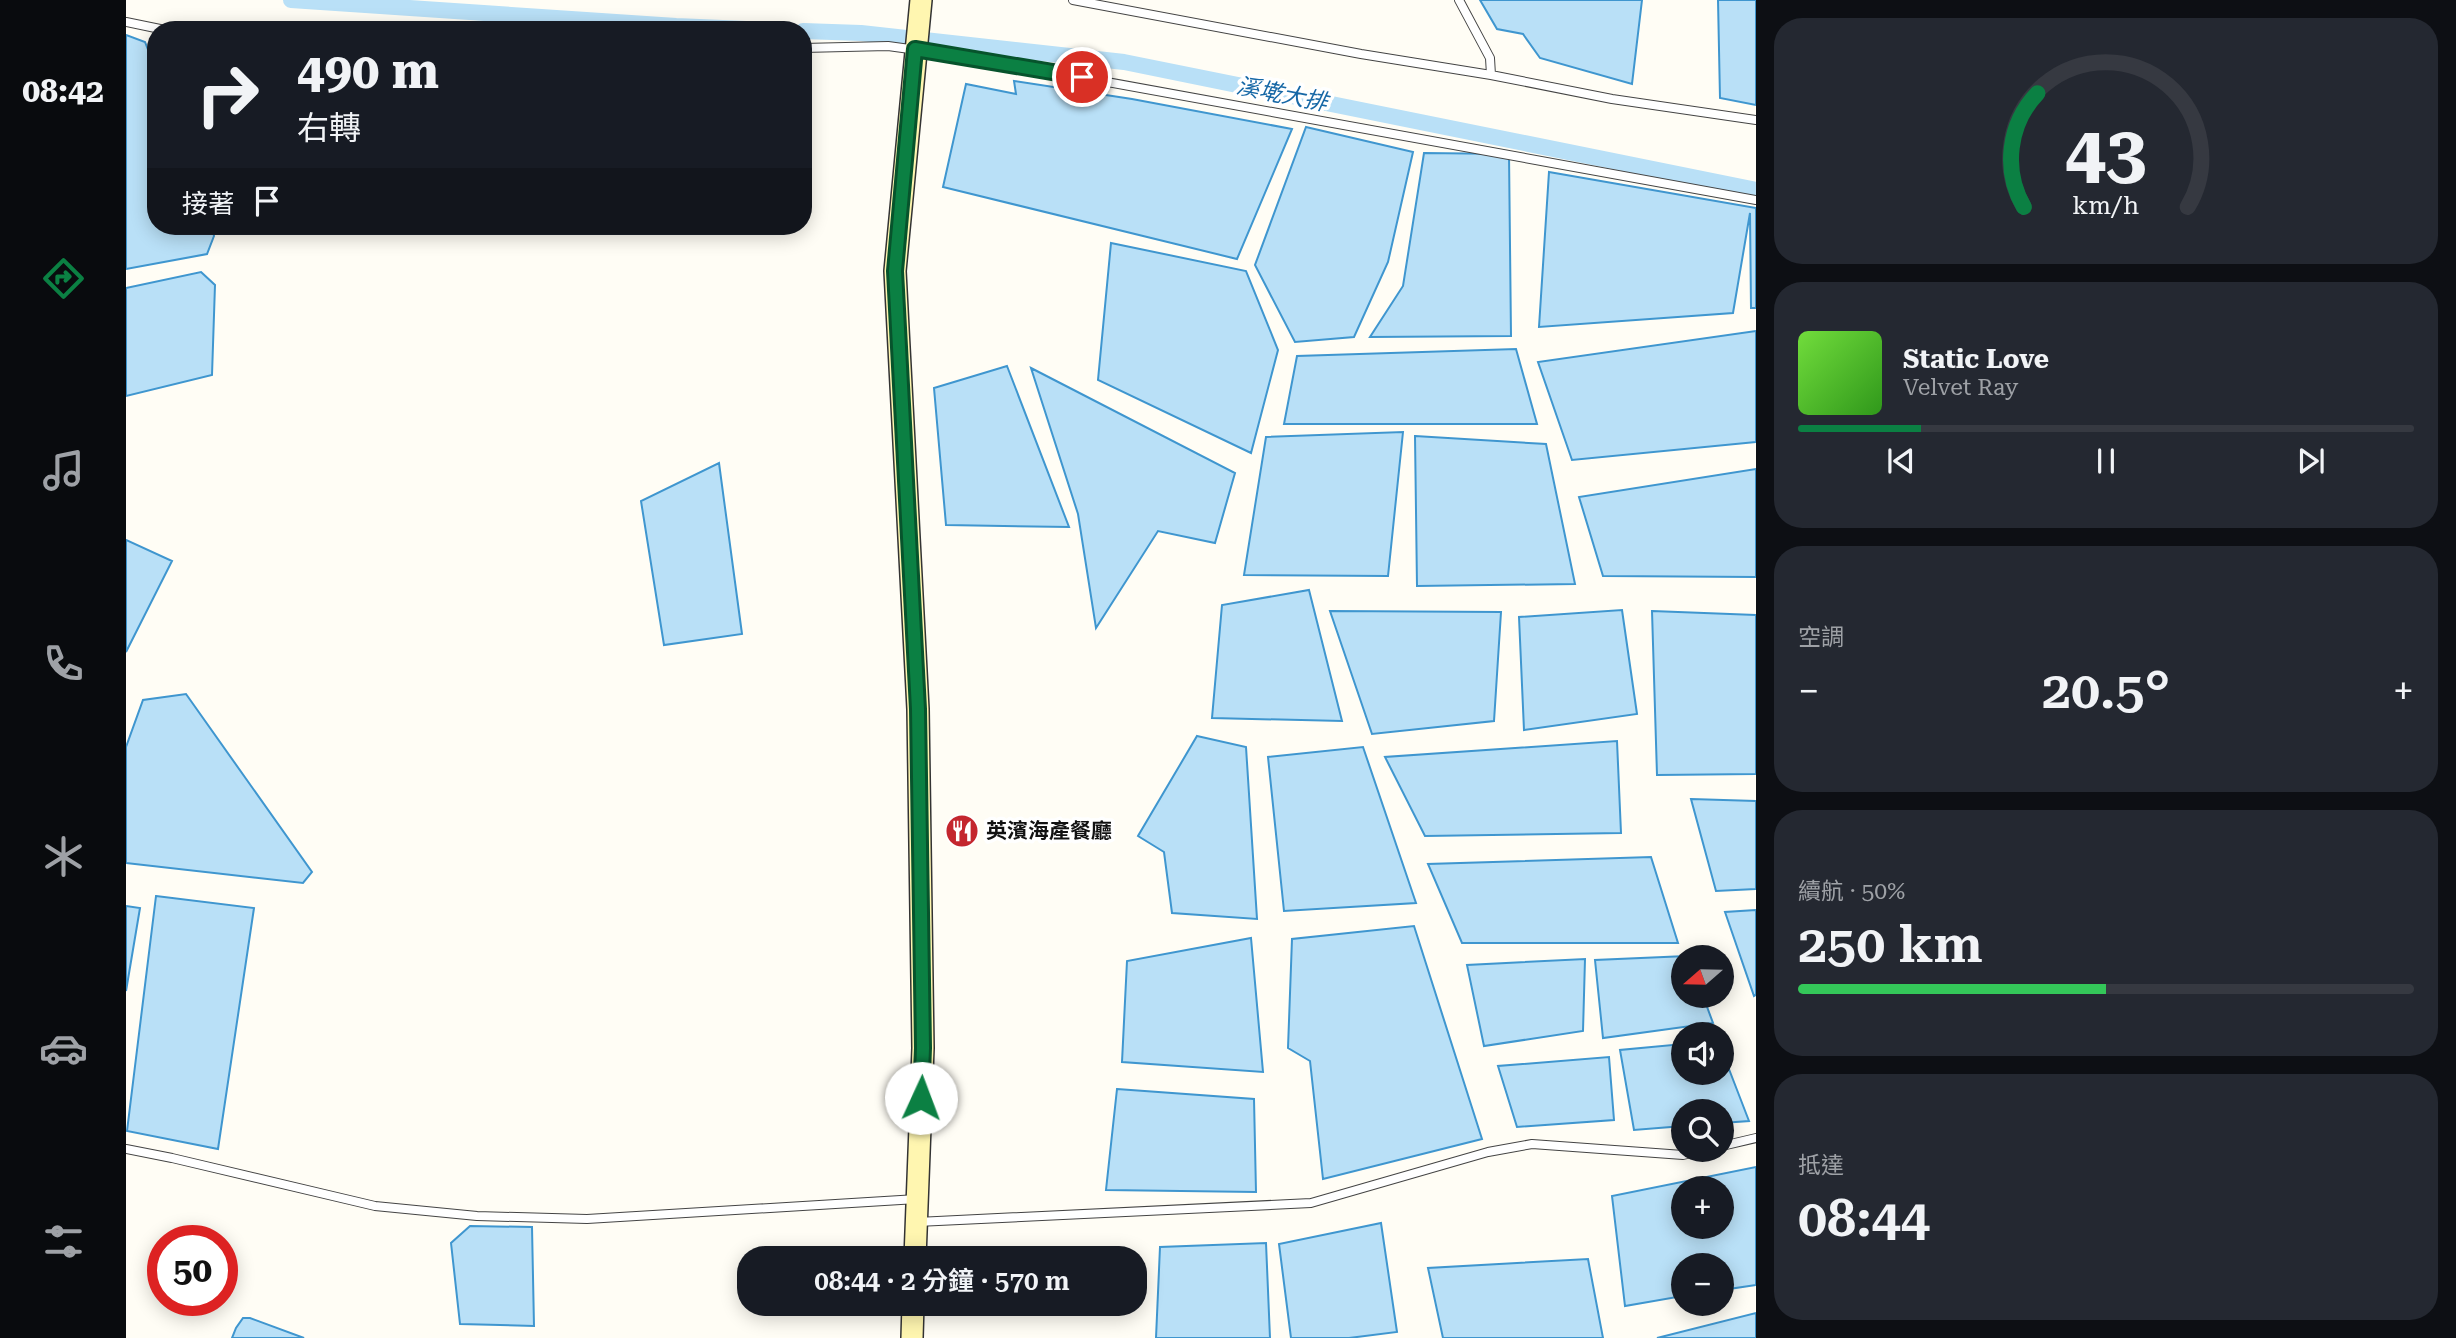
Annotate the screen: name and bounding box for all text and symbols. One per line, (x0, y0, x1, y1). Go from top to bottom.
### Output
text: 490 m (297, 43, 439, 100)
pin (1052, 47, 1112, 107)
icon: right (182, 49, 273, 140)
icon: arrive (1063, 58, 1101, 96)
text: 08:42 (22, 72, 104, 110)
water label: 溪墘大排 (1234, 72, 1333, 117)
text: 右轉 (297, 109, 361, 147)
text: 43 (2065, 110, 2147, 195)
icon: arrive (248, 182, 286, 220)
text: 接著 (182, 189, 234, 219)
text: km/h (2073, 191, 2139, 220)
icon: directions (39, 254, 88, 303)
text: Static Love (1903, 344, 2049, 374)
text: Velvet Ray (1903, 374, 2018, 401)
icon: previous (1882, 442, 1920, 480)
icon: pause (2087, 442, 2125, 480)
icon: next (2292, 442, 2330, 480)
icon: music (39, 446, 88, 495)
text: 空調 (1798, 624, 1844, 651)
icon: phone (39, 639, 88, 688)
text: 20.5° (2042, 660, 2170, 721)
text: − (1798, 669, 1819, 713)
text: + (2393, 669, 2414, 713)
restaurant icon: 英濱海產餐廳 (943, 812, 981, 850)
place label: 英濱海產餐廳 (986, 819, 1112, 843)
icon: climate (39, 832, 88, 881)
text: 續航 · 50% (1798, 878, 1905, 905)
text: 250 km (1798, 914, 1983, 975)
north arrow (1671, 945, 1734, 1008)
map controls (1671, 945, 1734, 1316)
button: sound (1671, 1022, 1734, 1085)
icon: car (39, 1024, 88, 1073)
position arrow (884, 1061, 958, 1135)
button: search (1671, 1099, 1734, 1162)
text: 抵達 (1798, 1152, 1844, 1179)
button: + (1671, 1176, 1734, 1239)
text: 08:44 (1798, 1188, 1930, 1249)
icon: filters (39, 1217, 88, 1266)
speed limit sign: 50 (147, 1225, 238, 1316)
button: − (1671, 1253, 1734, 1316)
text: 08:44 · 2 分鐘 · 570 m (814, 1266, 1070, 1296)

